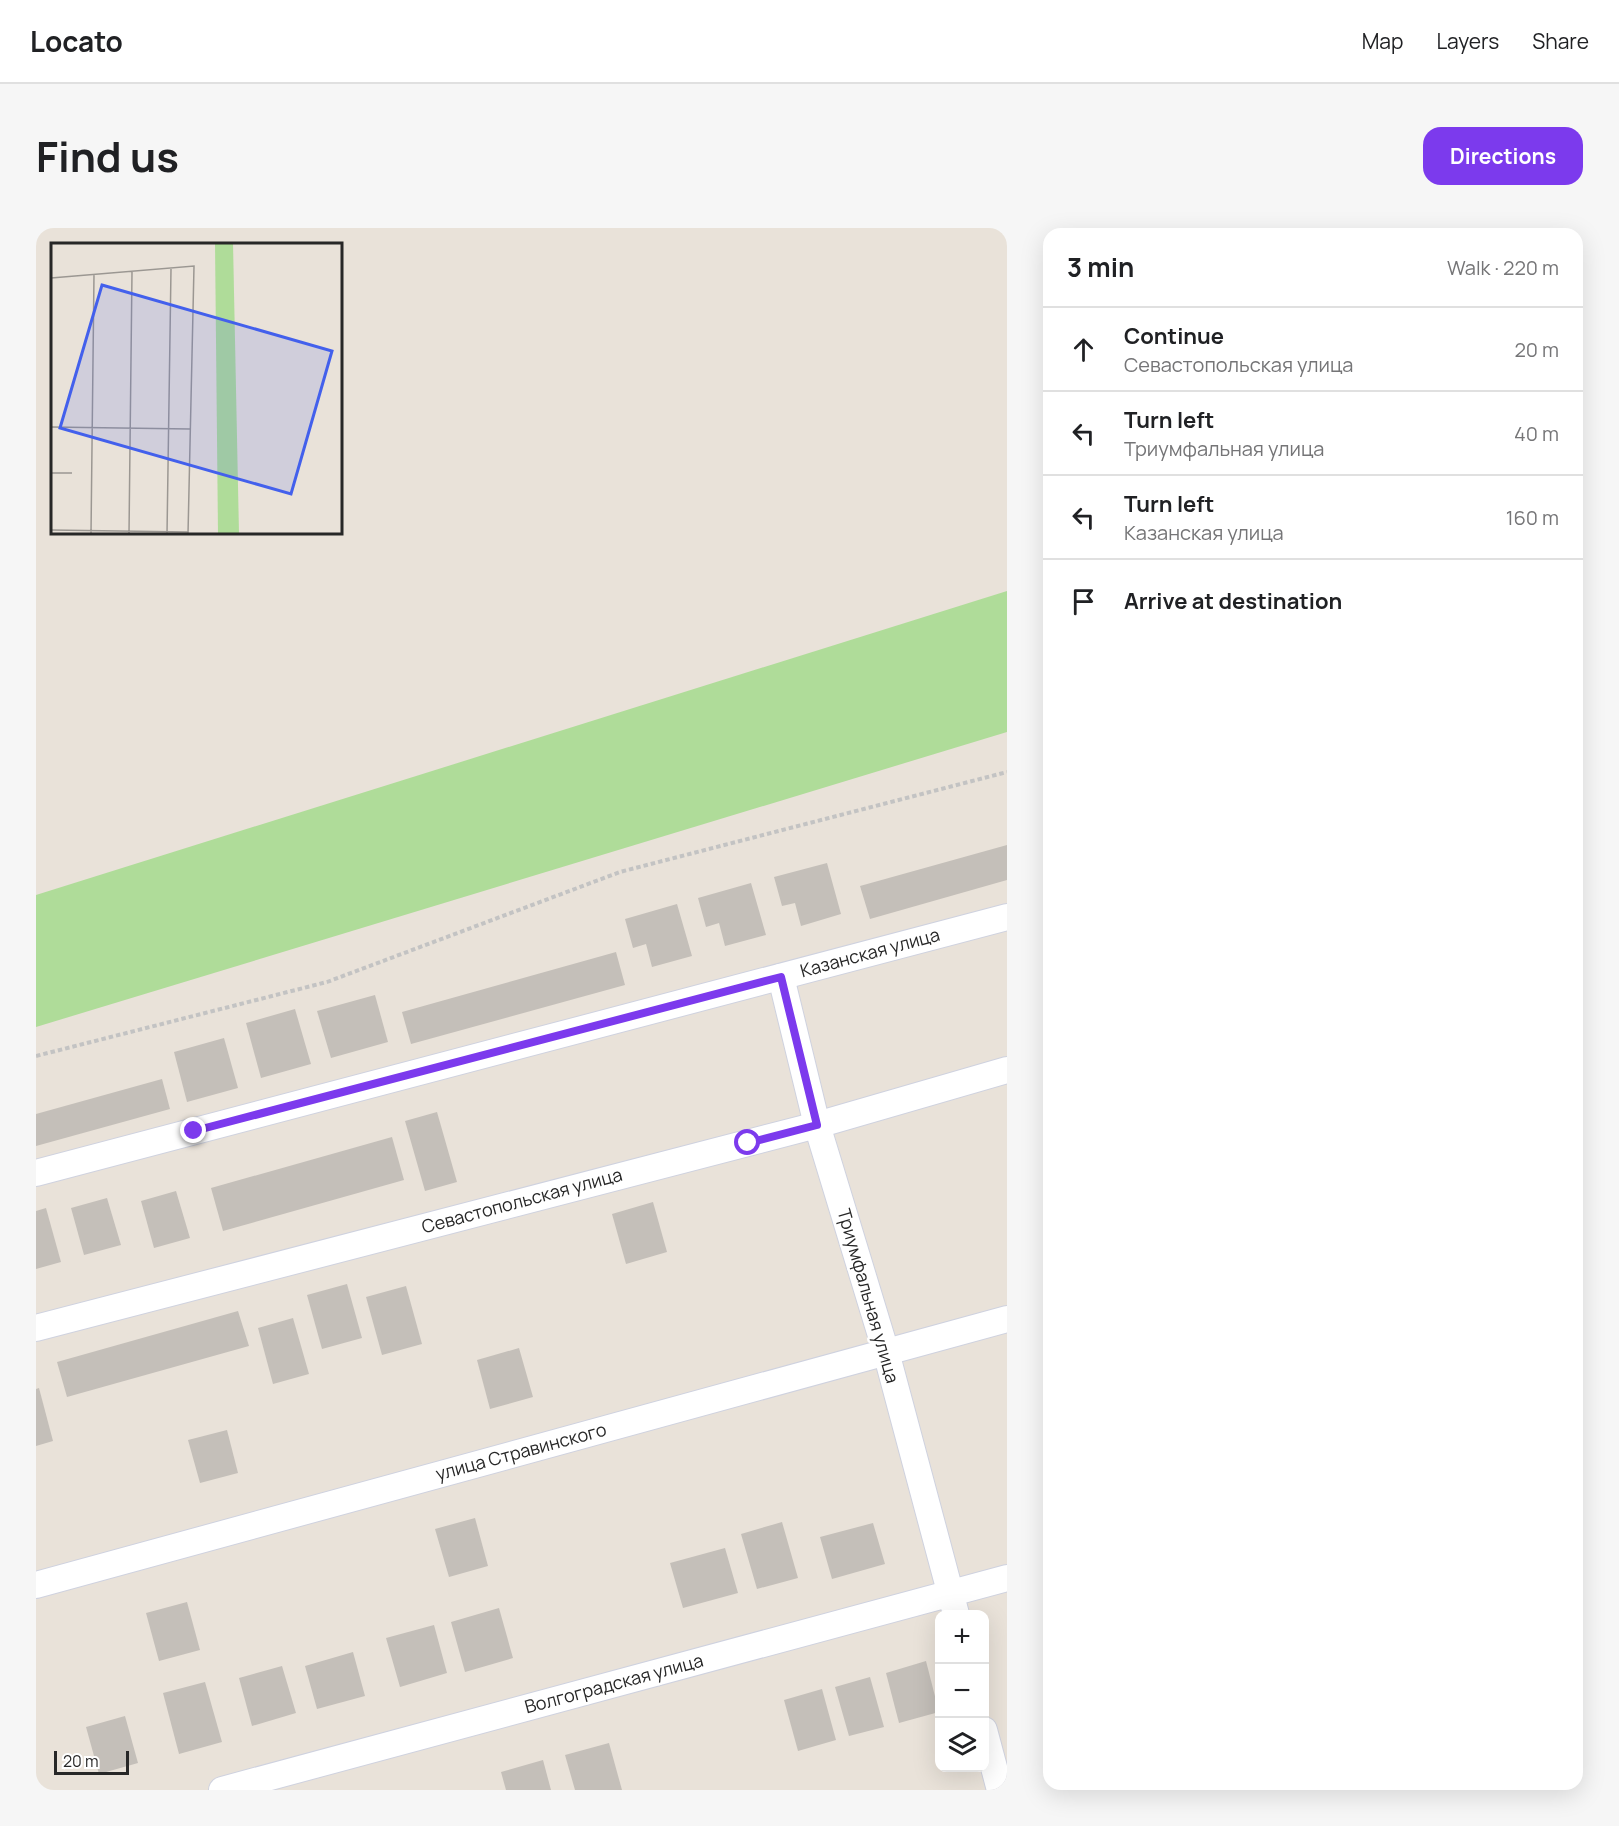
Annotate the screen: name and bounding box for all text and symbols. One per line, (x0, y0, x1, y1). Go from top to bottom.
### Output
text: Locato (30, 22, 123, 60)
text: Map (1362, 27, 1403, 55)
text: Layers (1436, 27, 1499, 55)
text: Share (1532, 27, 1589, 55)
text: Find us (36, 127, 179, 185)
button: Directions (1423, 127, 1583, 185)
inset map (51, 243, 342, 534)
text: 3 min (1067, 249, 1134, 285)
text: Walk · 220 m (1447, 254, 1559, 281)
text: Continue (1124, 321, 1224, 351)
icon: ahead (1067, 333, 1100, 366)
text: 20 m (1514, 336, 1559, 363)
text: Севастопольская улица (1124, 351, 1353, 378)
text: Turn left (1124, 405, 1214, 435)
icon: left (1067, 417, 1100, 450)
text: 40 m (1514, 420, 1559, 447)
text: Триумфальная улица (1124, 435, 1324, 462)
text: Turn left (1124, 489, 1214, 519)
icon: left (1067, 501, 1100, 534)
text: 160 m (1506, 504, 1559, 531)
text: Казанская улица (1124, 519, 1284, 546)
icon: arrive (1067, 585, 1100, 618)
text: Arrive at destination (1124, 586, 1342, 616)
street label: Казанская улица (797, 922, 942, 982)
route end (180, 1117, 206, 1143)
route start (734, 1129, 760, 1155)
street label: Севастопольская улица (419, 1162, 625, 1238)
street label: Триумфальная улица (833, 1206, 905, 1386)
street label: улица Стравинского (433, 1417, 609, 1485)
map controls (935, 1610, 989, 1772)
button: + (935, 1610, 989, 1664)
street label: Волгоградская улица (522, 1648, 706, 1718)
button: − (935, 1664, 989, 1718)
button: layers (935, 1718, 989, 1772)
scale bar (54, 1748, 129, 1776)
text: 20 m (63, 1750, 99, 1772)

